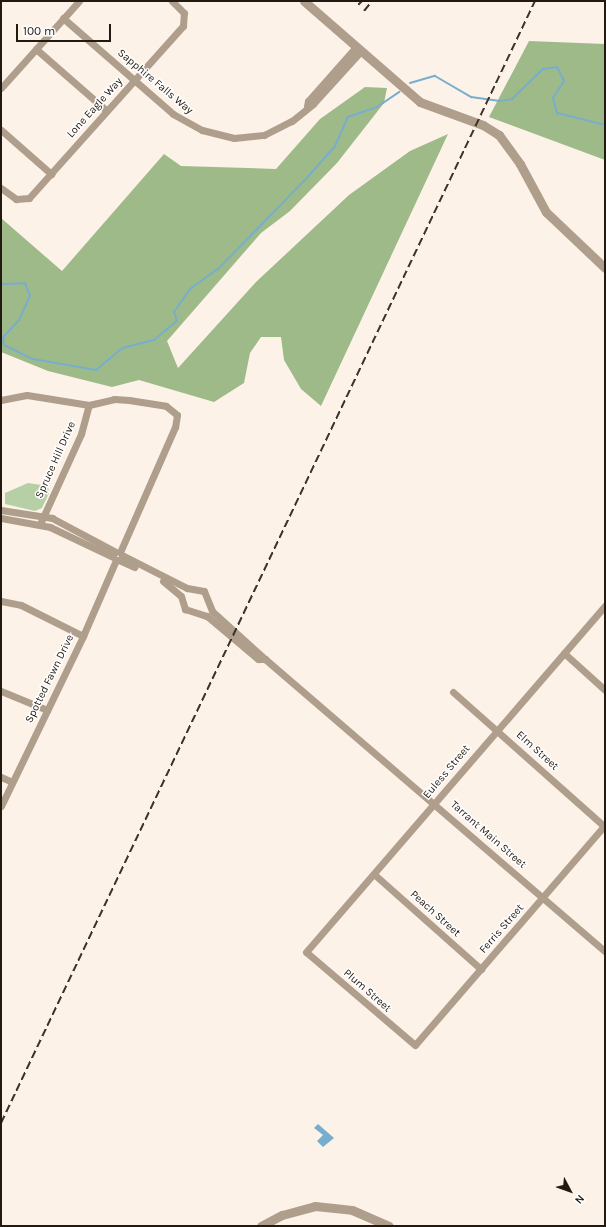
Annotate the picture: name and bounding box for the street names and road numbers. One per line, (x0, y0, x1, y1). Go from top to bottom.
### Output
street label: Sapphire Falls Way (115, 47, 195, 117)
street label: Lone Eagle Way (65, 75, 125, 141)
street label: Spruce Hill Drive (33, 420, 79, 500)
street label: Spotted Fawn Drive (23, 633, 77, 725)
street label: Elm Street (513, 729, 561, 773)
street label: Euless Street (421, 743, 473, 801)
street label: Tarrant Main Street (447, 798, 529, 872)
street label: Peach Street (407, 888, 463, 940)
street label: Ferris Street (477, 902, 527, 956)
street label: Plum Street (340, 967, 394, 1015)

